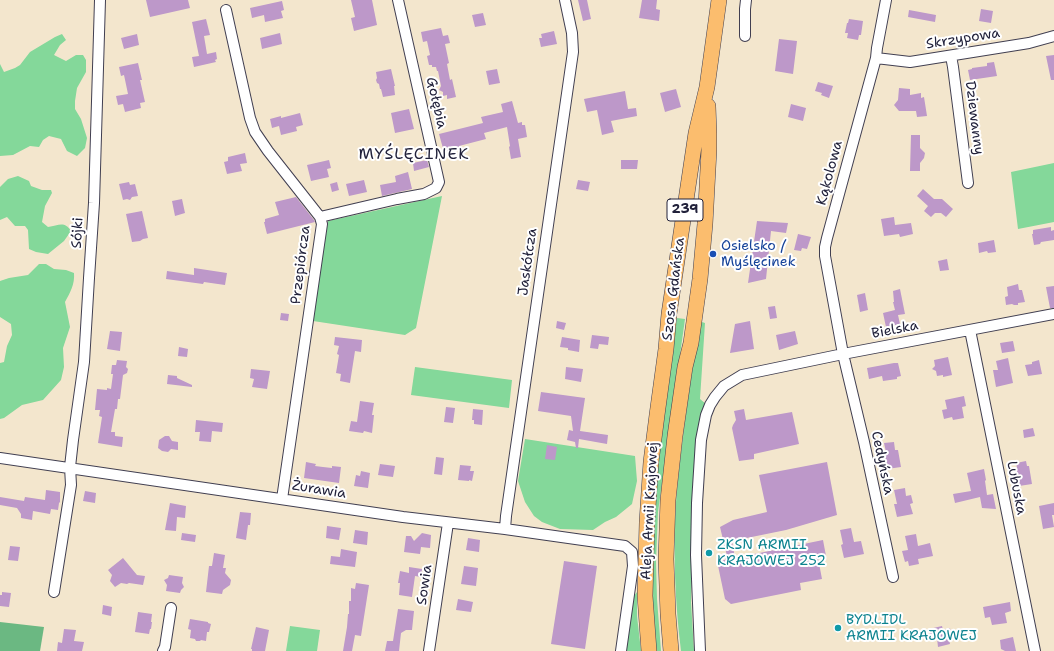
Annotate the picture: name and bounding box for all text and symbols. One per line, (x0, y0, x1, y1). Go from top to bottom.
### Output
street label: Skrzypowa (925, 25, 1001, 53)
street label: Gołębia (422, 76, 450, 130)
street label: Dziewanny (961, 80, 987, 156)
street label: Kąkolowa (813, 139, 847, 207)
district label: MYŚLĘCINEK (358, 145, 470, 165)
road number: 239 (667, 199, 703, 221)
street label: Sójki (69, 217, 87, 249)
street label: Przepiórcza (288, 225, 314, 305)
street label: Jaskółcza (515, 227, 541, 297)
street label: Szosa Gdańska (659, 237, 689, 341)
place label: Osielsko / Myślęcinek (721, 238, 796, 270)
marker: Osielsko / Myślęcinek (708, 249, 718, 259)
street label: Bielska (870, 317, 920, 343)
street label: Cedyńska (867, 430, 897, 496)
street label: Aleja Armii Krajowej (638, 442, 662, 580)
street label: Lubuska (1003, 460, 1029, 516)
street label: Żurawia (291, 477, 347, 503)
place label: ZKSN ARMII KRAJOWEJ 252 (717, 537, 826, 570)
marker: ZKSN ARMII KRAJOWEJ 252 (704, 548, 714, 558)
street label: Sowia (414, 564, 436, 606)
place label: BYD.LIDL ARMII KRAJOWEJ (846, 612, 977, 644)
marker: BYD.LIDL ARMII KRAJOWEJ (833, 623, 843, 633)

